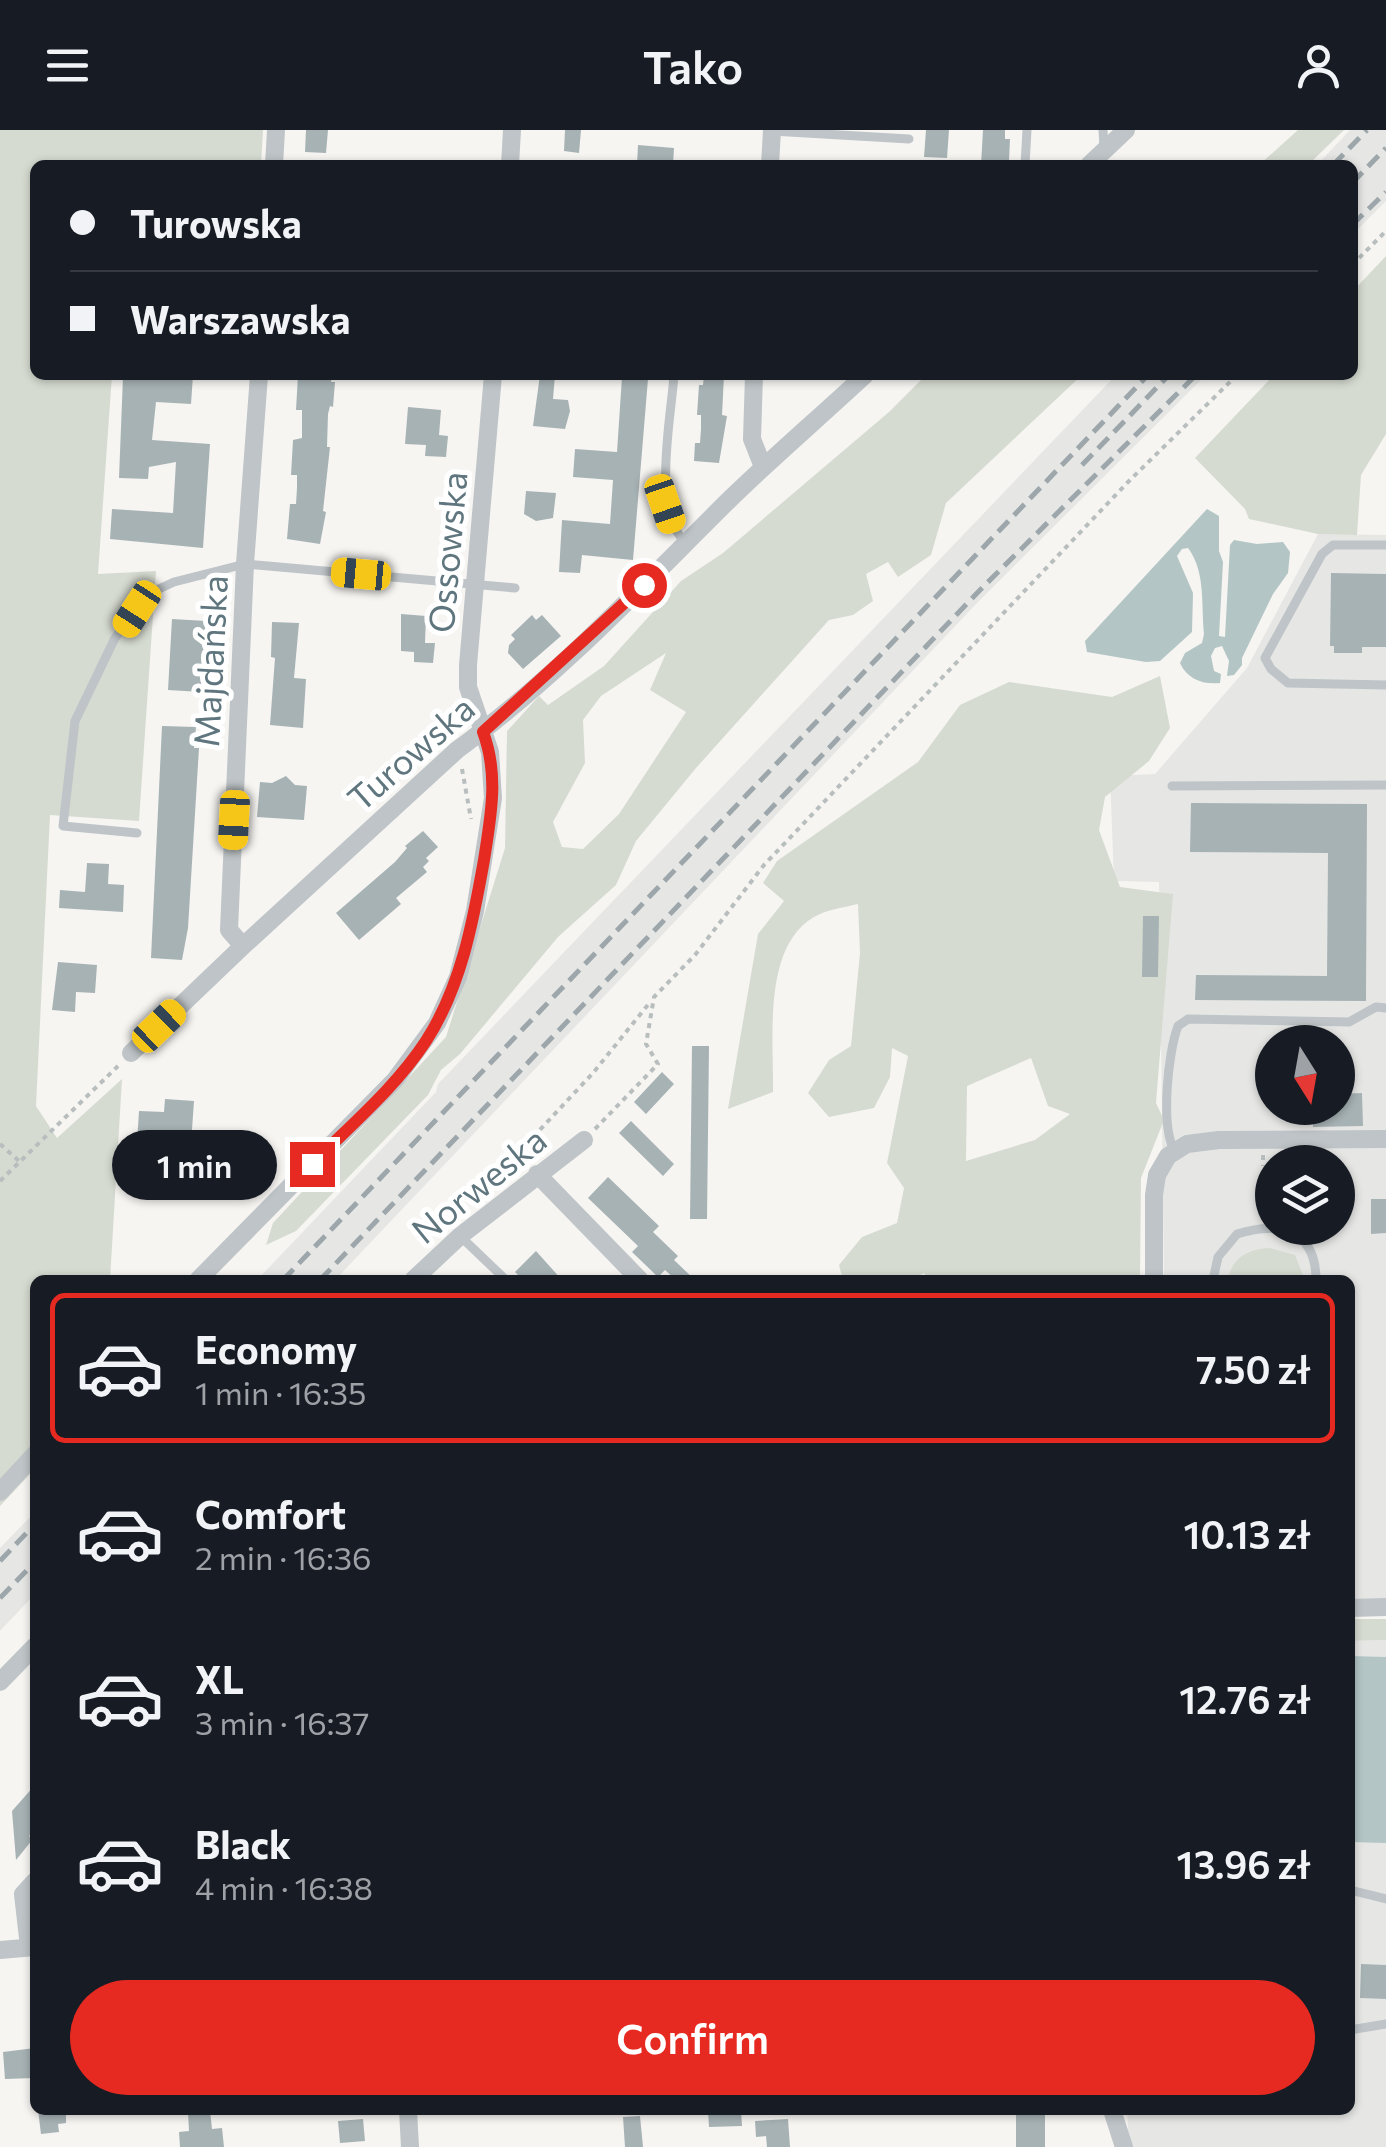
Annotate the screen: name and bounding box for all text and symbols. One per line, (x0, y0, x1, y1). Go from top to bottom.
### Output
icon: menu (40, 38, 95, 93)
text: Tako (643, 38, 743, 93)
icon: person (1291, 38, 1346, 93)
text: Turowska (130, 199, 302, 246)
text: Warszawska (130, 295, 351, 342)
street label: Ossowska (418, 470, 474, 634)
car (641, 471, 689, 537)
car (330, 556, 392, 592)
route start (622, 563, 667, 608)
street label: Majdańska (183, 574, 235, 748)
car (108, 576, 166, 642)
street label: Turowska (338, 685, 482, 819)
car (217, 789, 251, 851)
car (127, 994, 191, 1058)
north arrow (1255, 1025, 1355, 1125)
map controls (1255, 1025, 1355, 1245)
street label: Norweska (402, 1117, 554, 1251)
callout: 1 min (112, 1129, 277, 1199)
route end (290, 1142, 335, 1187)
text: 1 min (157, 1145, 232, 1185)
button: layers (1255, 1145, 1355, 1245)
icon: car (75, 1323, 165, 1413)
text: Economy (195, 1325, 357, 1372)
text: 7.50 zł (1196, 1345, 1310, 1392)
text: 1 min · 16:35 (195, 1372, 366, 1412)
icon: car (75, 1488, 165, 1578)
text: Comfort (195, 1490, 346, 1537)
text: 10.13 zł (1183, 1510, 1310, 1557)
text: 2 min · 16:36 (195, 1537, 372, 1577)
icon: car (75, 1653, 165, 1743)
text: XL (195, 1655, 244, 1702)
text: 12.76 zł (1179, 1675, 1310, 1722)
text: 3 min · 16:37 (195, 1702, 369, 1742)
icon: car (75, 1818, 165, 1908)
text: Black (195, 1820, 291, 1867)
text: 13.96 zł (1177, 1840, 1310, 1887)
text: 4 min · 16:38 (195, 1867, 373, 1907)
button: Confirm (70, 1980, 1315, 2095)

